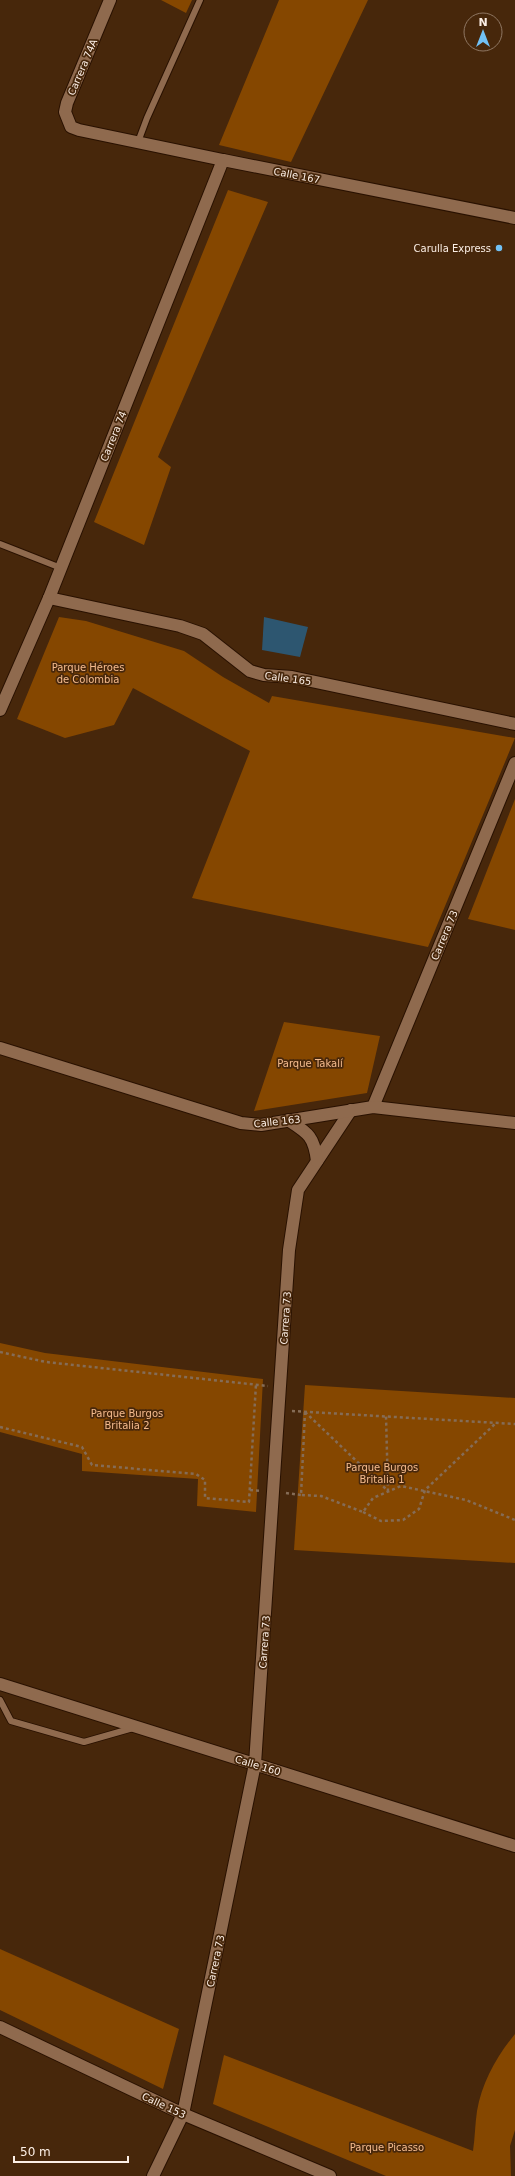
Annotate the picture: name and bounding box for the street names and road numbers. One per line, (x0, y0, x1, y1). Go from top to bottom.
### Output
street label: Carrera 74A (66, 37, 99, 97)
street label: Calle 167 (273, 166, 321, 185)
street label: Carrera 74 (98, 409, 129, 463)
street label: Calle 165 (264, 670, 312, 687)
street label: Carrera 73 (429, 909, 460, 962)
street label: Calle 163 (253, 1114, 301, 1129)
street label: Carrera 73 (278, 1291, 293, 1345)
street label: Carrera 73 (257, 1615, 272, 1669)
street label: Calle 160 (234, 1753, 282, 1778)
street label: Carrera 73 (205, 1934, 226, 1988)
street label: Calle 153 (140, 2091, 187, 2120)

